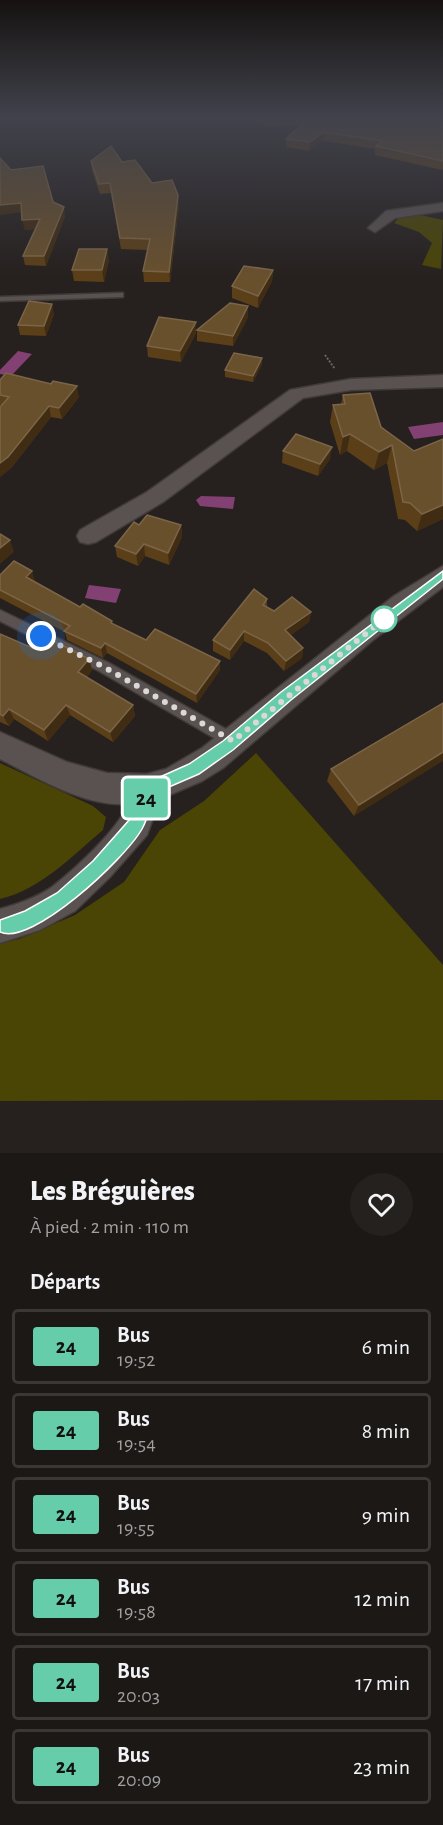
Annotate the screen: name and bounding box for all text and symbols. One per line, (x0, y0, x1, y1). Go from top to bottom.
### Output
unlabelled marker (371, 606, 397, 632)
your location (26, 621, 56, 651)
line badge: 24 (119, 778, 173, 818)
text: 24 (136, 788, 156, 809)
button: heart (350, 1173, 413, 1236)
text: Les Bréguières (30, 1178, 195, 1206)
text: À pied · 2 min · 110 m (30, 1217, 189, 1237)
text: Départs (30, 1271, 100, 1293)
text: Bus (117, 1324, 150, 1346)
text: 24 (56, 1336, 76, 1357)
text: 6 min (362, 1336, 410, 1358)
text: 19:52 (117, 1350, 155, 1370)
text: Bus (117, 1408, 150, 1430)
text: 24 (56, 1420, 76, 1441)
text: 8 min (362, 1420, 410, 1442)
text: 19:54 (117, 1434, 156, 1454)
text: Bus (117, 1492, 150, 1514)
text: 24 (56, 1504, 76, 1525)
text: 9 min (362, 1504, 410, 1526)
text: 19:55 (117, 1518, 155, 1538)
text: Bus (117, 1576, 150, 1598)
text: 24 (56, 1588, 76, 1609)
text: 12 min (355, 1588, 410, 1610)
text: 19:58 (117, 1602, 156, 1622)
text: Bus (117, 1660, 150, 1682)
text: 24 (56, 1672, 76, 1693)
text: 17 min (355, 1672, 410, 1694)
text: 20:03 (117, 1686, 160, 1706)
text: Bus (117, 1744, 150, 1766)
text: 24 (56, 1756, 76, 1777)
text: 23 min (353, 1756, 410, 1778)
text: 20:09 (117, 1770, 161, 1790)

